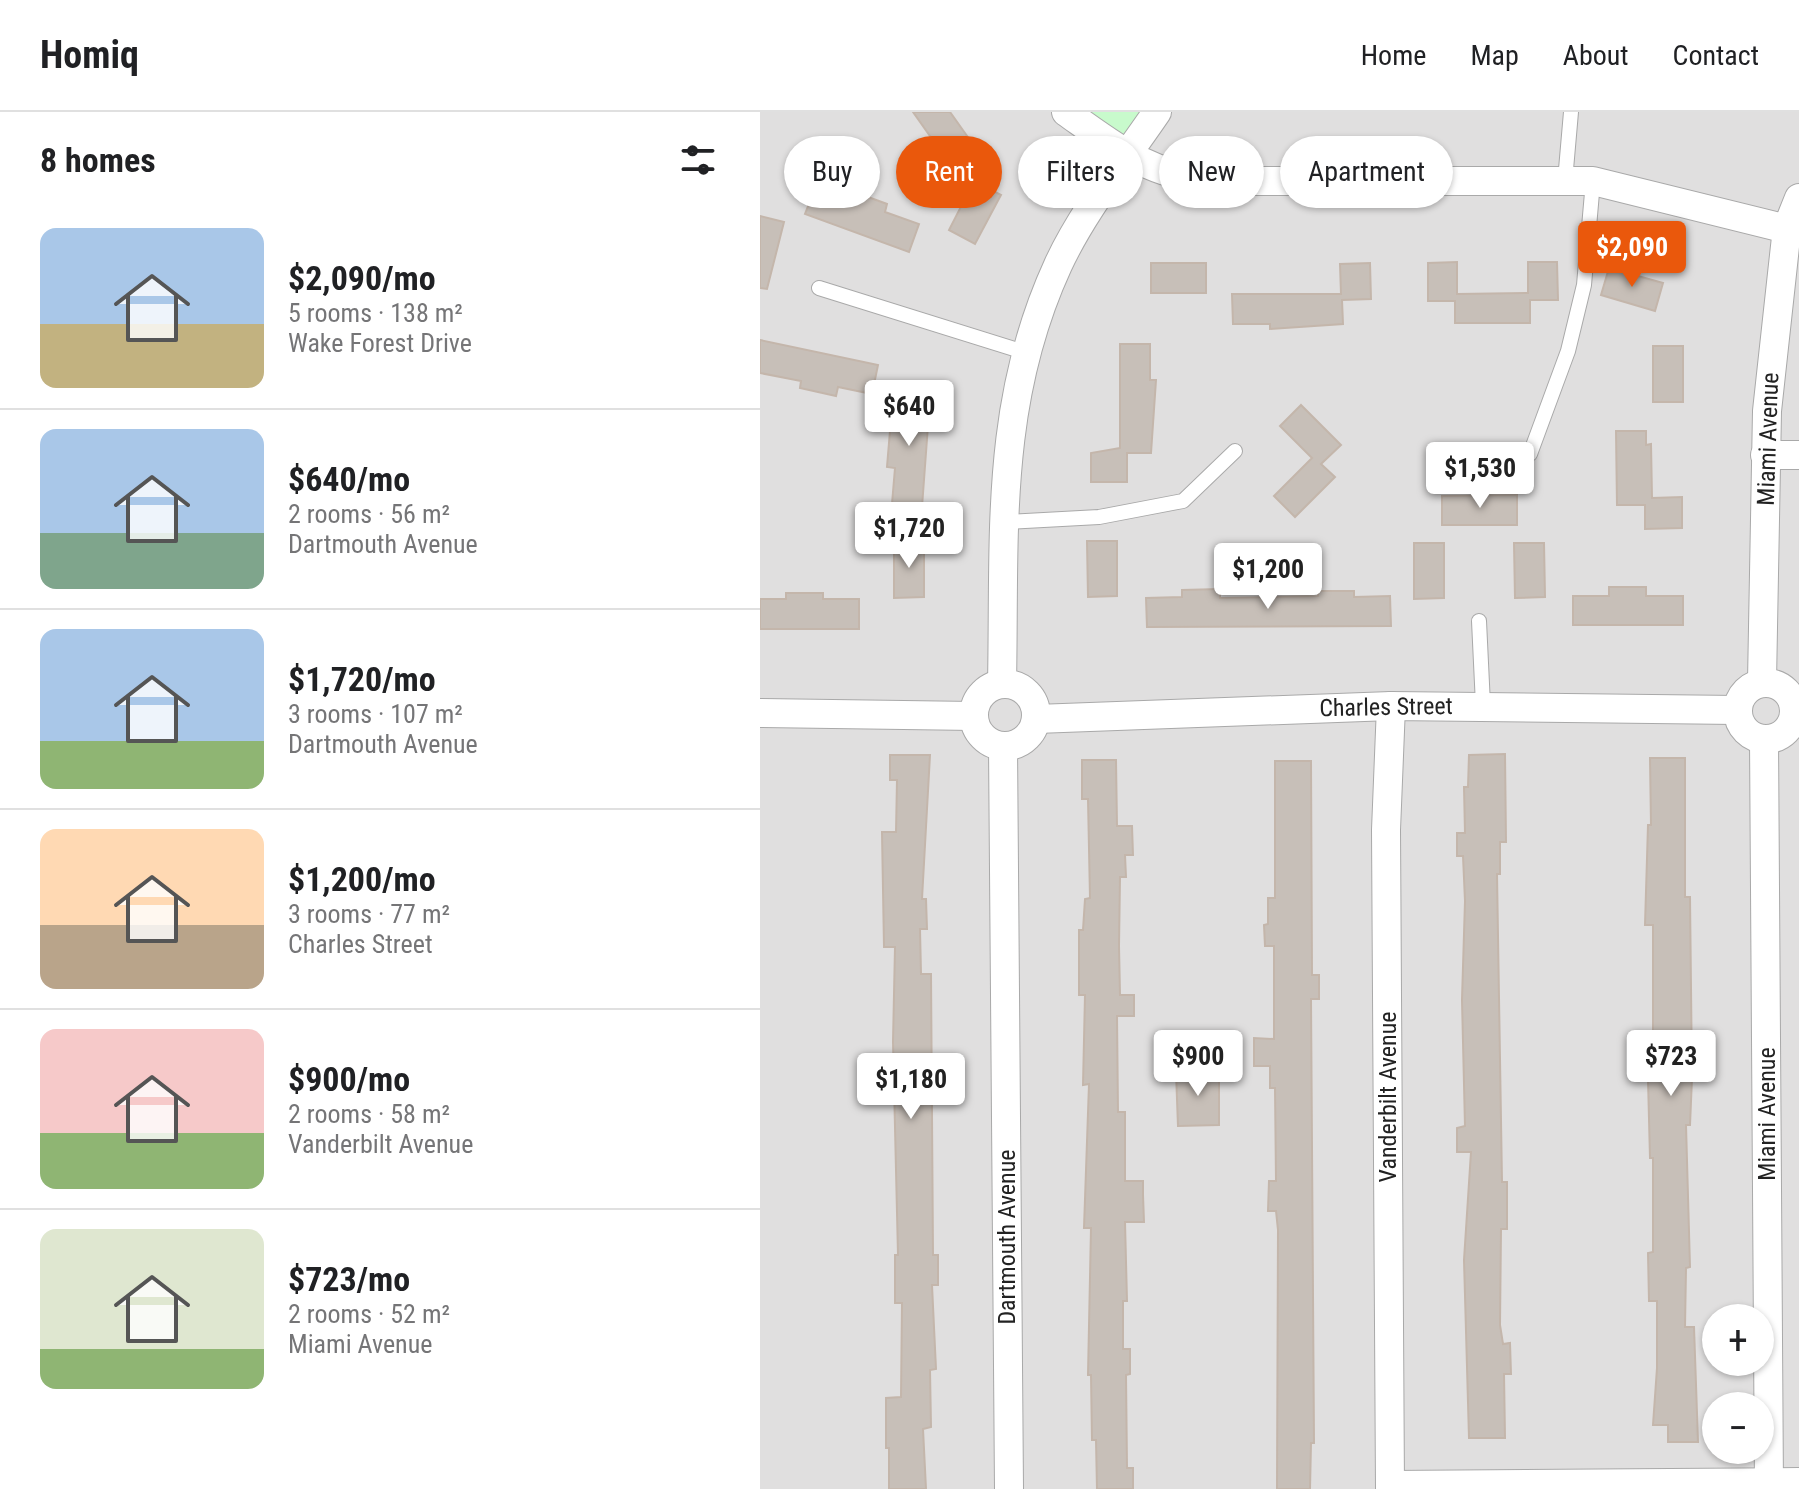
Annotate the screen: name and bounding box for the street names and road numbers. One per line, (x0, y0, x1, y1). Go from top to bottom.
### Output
street label: Miami Avenue (1752, 372, 1784, 506)
street label: Charles Street (1319, 692, 1453, 722)
street label: Vanderbilt Avenue (1374, 1011, 1402, 1183)
street label: Miami Avenue (1753, 1047, 1781, 1181)
street label: Dartmouth Avenue (993, 1149, 1021, 1325)

